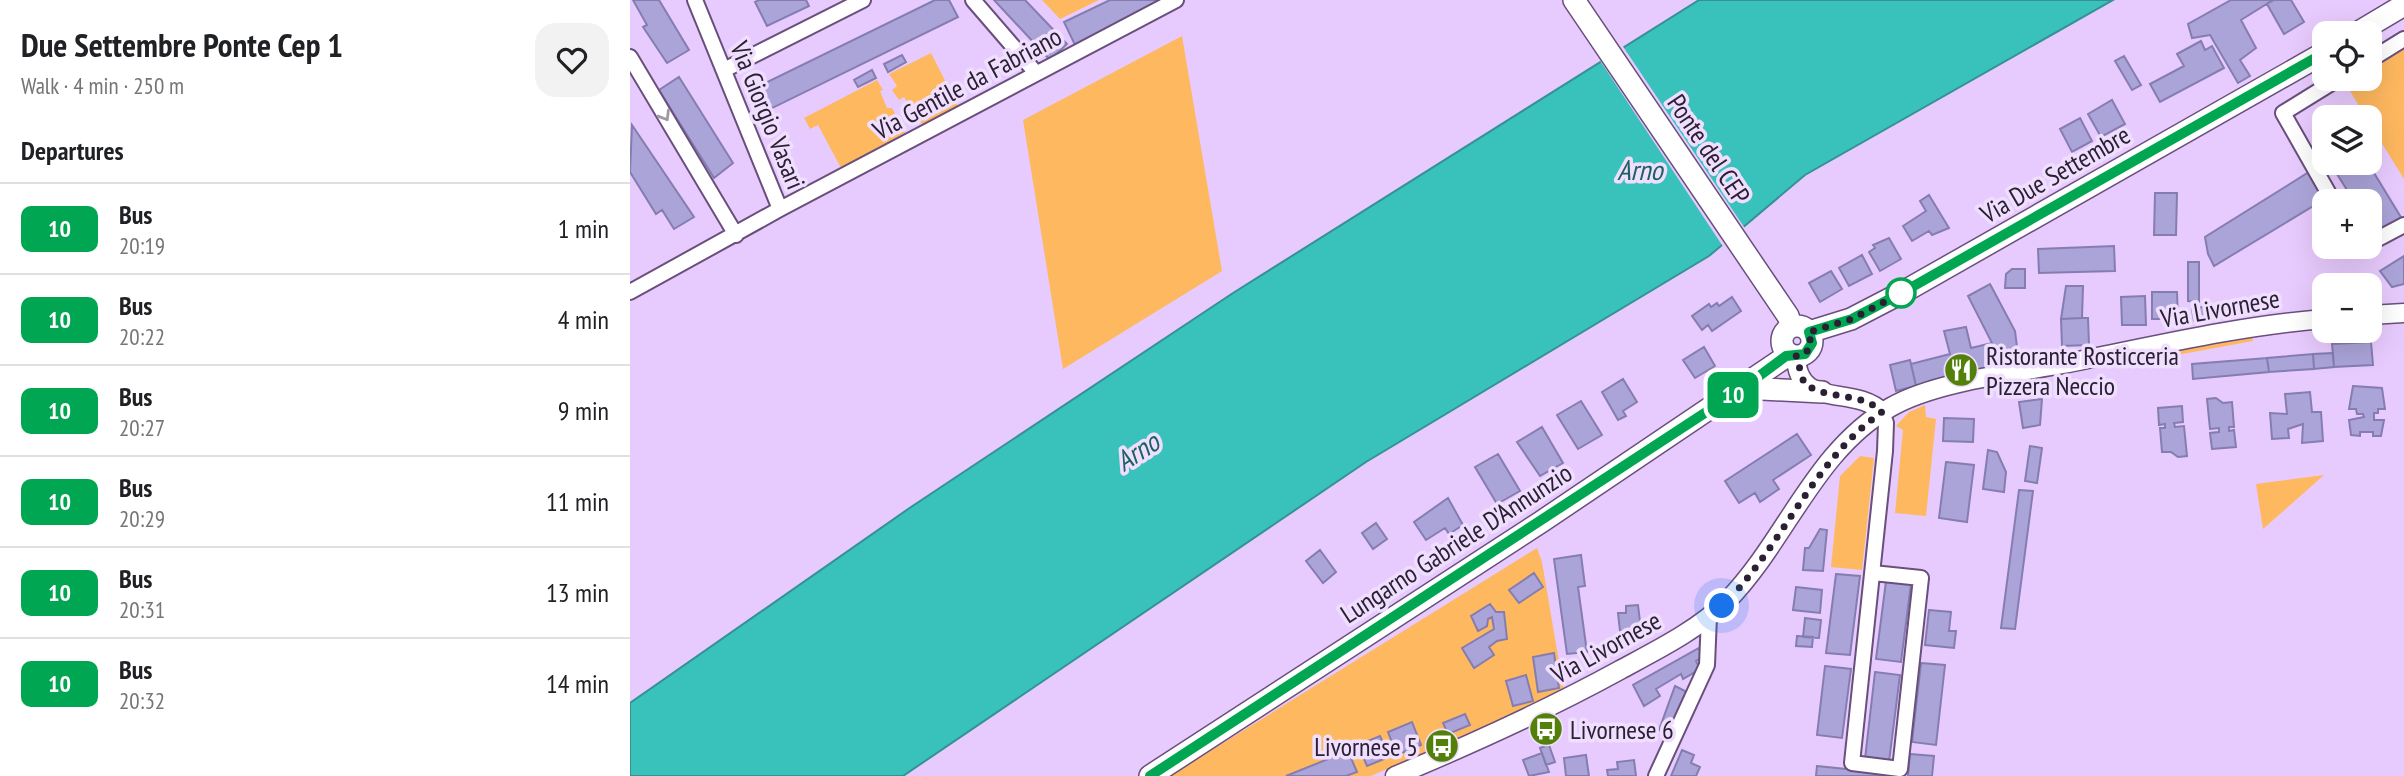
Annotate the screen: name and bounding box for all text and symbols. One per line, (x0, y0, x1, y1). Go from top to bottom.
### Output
street label: Via Gentile da Fabriano (866, 19, 1067, 147)
map controls (2312, 21, 2382, 343)
button: locate (2312, 21, 2382, 91)
text: Due Settembre Ponte Cep 1 (21, 23, 343, 66)
button: heart (535, 23, 609, 97)
street label: Via Giorgio Vasari (723, 35, 813, 194)
text: Walk · 4 min · 250 m (21, 71, 184, 100)
street label: Ponte del CEP (1660, 88, 1758, 210)
button: layers (2312, 105, 2382, 175)
one-way arrow (657, 108, 670, 121)
street label: Via Due Settembre (1973, 118, 2136, 231)
text: Departures (21, 134, 124, 167)
water label: Arno (1617, 151, 1665, 188)
button: + (2312, 189, 2382, 259)
text: Bus (119, 198, 152, 231)
text: 1 min (558, 212, 609, 245)
text: 10 (48, 213, 71, 244)
text: 20:19 (119, 231, 165, 260)
button: − (2312, 273, 2382, 343)
unlabelled marker (1886, 278, 1916, 308)
street label: Via Livornese (2157, 281, 2282, 335)
text: Bus (119, 289, 152, 322)
text: 4 min (558, 303, 609, 336)
text: 10 (48, 304, 71, 335)
text: 20:22 (119, 322, 165, 351)
place label: Ristorante Rosticceria Pizzera Neccio (1986, 339, 2179, 402)
restaurant icon: Ristorante Rosticceria Pizzera Neccio (1942, 351, 1980, 389)
line badge: 10 (1702, 372, 1764, 418)
text: 10 (1722, 379, 1744, 410)
text: Bus (119, 380, 152, 413)
text: 9 min (558, 394, 609, 427)
text: 10 (48, 395, 71, 426)
text: 20:27 (119, 413, 165, 442)
water label: Arno (1108, 422, 1168, 479)
street label: Lungarno Gabriele D'Annunzio (1334, 456, 1578, 630)
text: Bus (119, 471, 152, 504)
text: 11 min (546, 485, 609, 518)
text: 10 (48, 486, 71, 517)
text: 20:29 (119, 504, 165, 533)
text: Bus (119, 562, 152, 595)
text: 13 min (546, 576, 609, 609)
text: 10 (48, 577, 71, 608)
your location (1704, 588, 1739, 623)
text: 20:31 (119, 595, 165, 624)
street label: Via Livornese (1545, 603, 1667, 691)
text: Bus (119, 653, 152, 686)
text: 14 min (546, 667, 609, 700)
text: 10 (48, 668, 71, 699)
text: 20:32 (119, 686, 165, 715)
bus stop icon: Livornese 6 (1527, 710, 1565, 748)
place label: Livornese 6 (1570, 713, 1674, 746)
bus stop icon: Livornese 5 (1423, 727, 1461, 765)
place label: Livornese 5 (1314, 730, 1418, 763)

